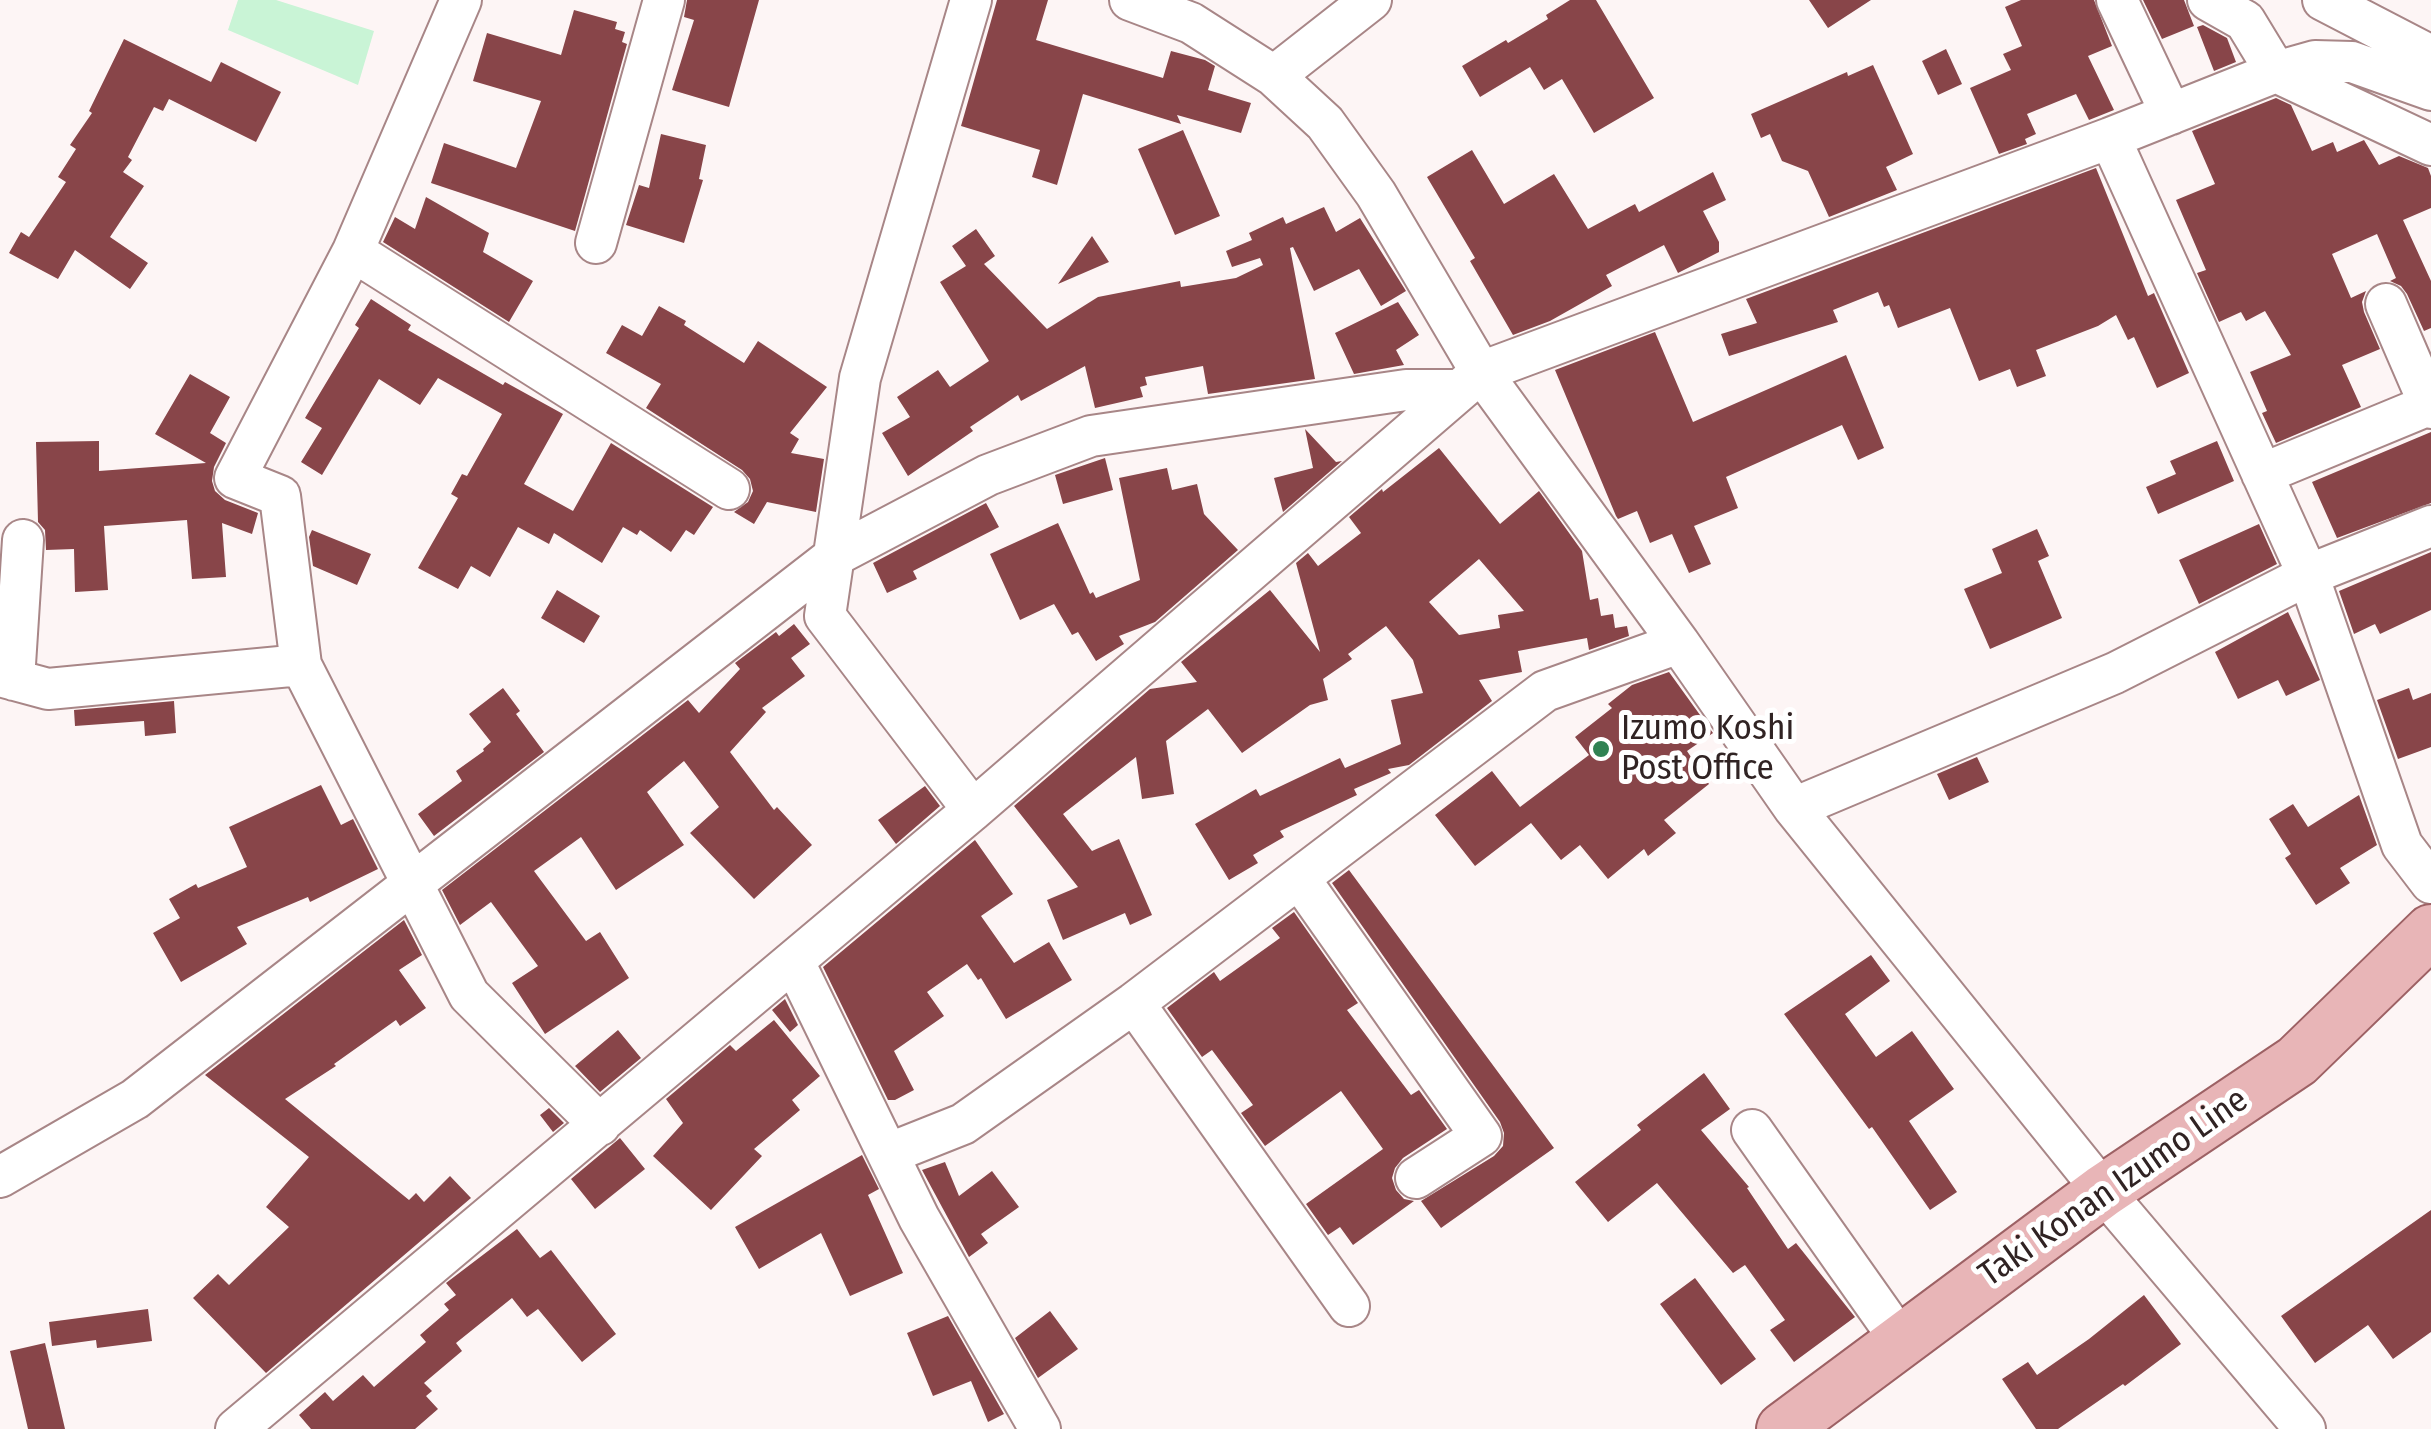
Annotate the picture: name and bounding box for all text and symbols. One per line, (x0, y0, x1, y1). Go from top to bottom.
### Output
place label: Izumo Koshi Post Office (1621, 708, 1794, 790)
marker: Izumo Koshi Post Office (1590, 738, 1612, 760)
street label: Taki Konan Izumo Line (1972, 1080, 2256, 1296)

